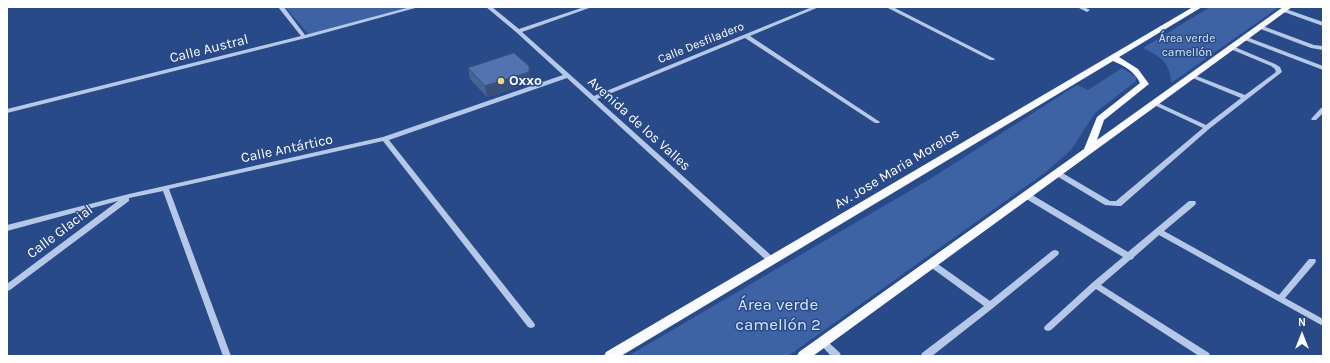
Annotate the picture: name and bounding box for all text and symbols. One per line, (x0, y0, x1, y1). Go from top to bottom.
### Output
street label: Calle Desfiladero (656, 19, 746, 67)
street label: Calle Austral (168, 31, 250, 67)
park label: Área verde camellón (1159, 32, 1215, 60)
place label: Oxxo (509, 73, 542, 89)
street label: Avenida de los Valles (584, 73, 694, 175)
marker: Oxxo (496, 76, 506, 86)
street label: Av. Jose Maria Morelos (832, 125, 962, 213)
street label: Calle Antártico (240, 131, 334, 167)
street label: Calle Glacial (24, 202, 96, 262)
park label: Área verde camellón 2 (735, 295, 821, 335)
north arrow (1282, 315, 1322, 355)
text: N (1298, 316, 1306, 329)

